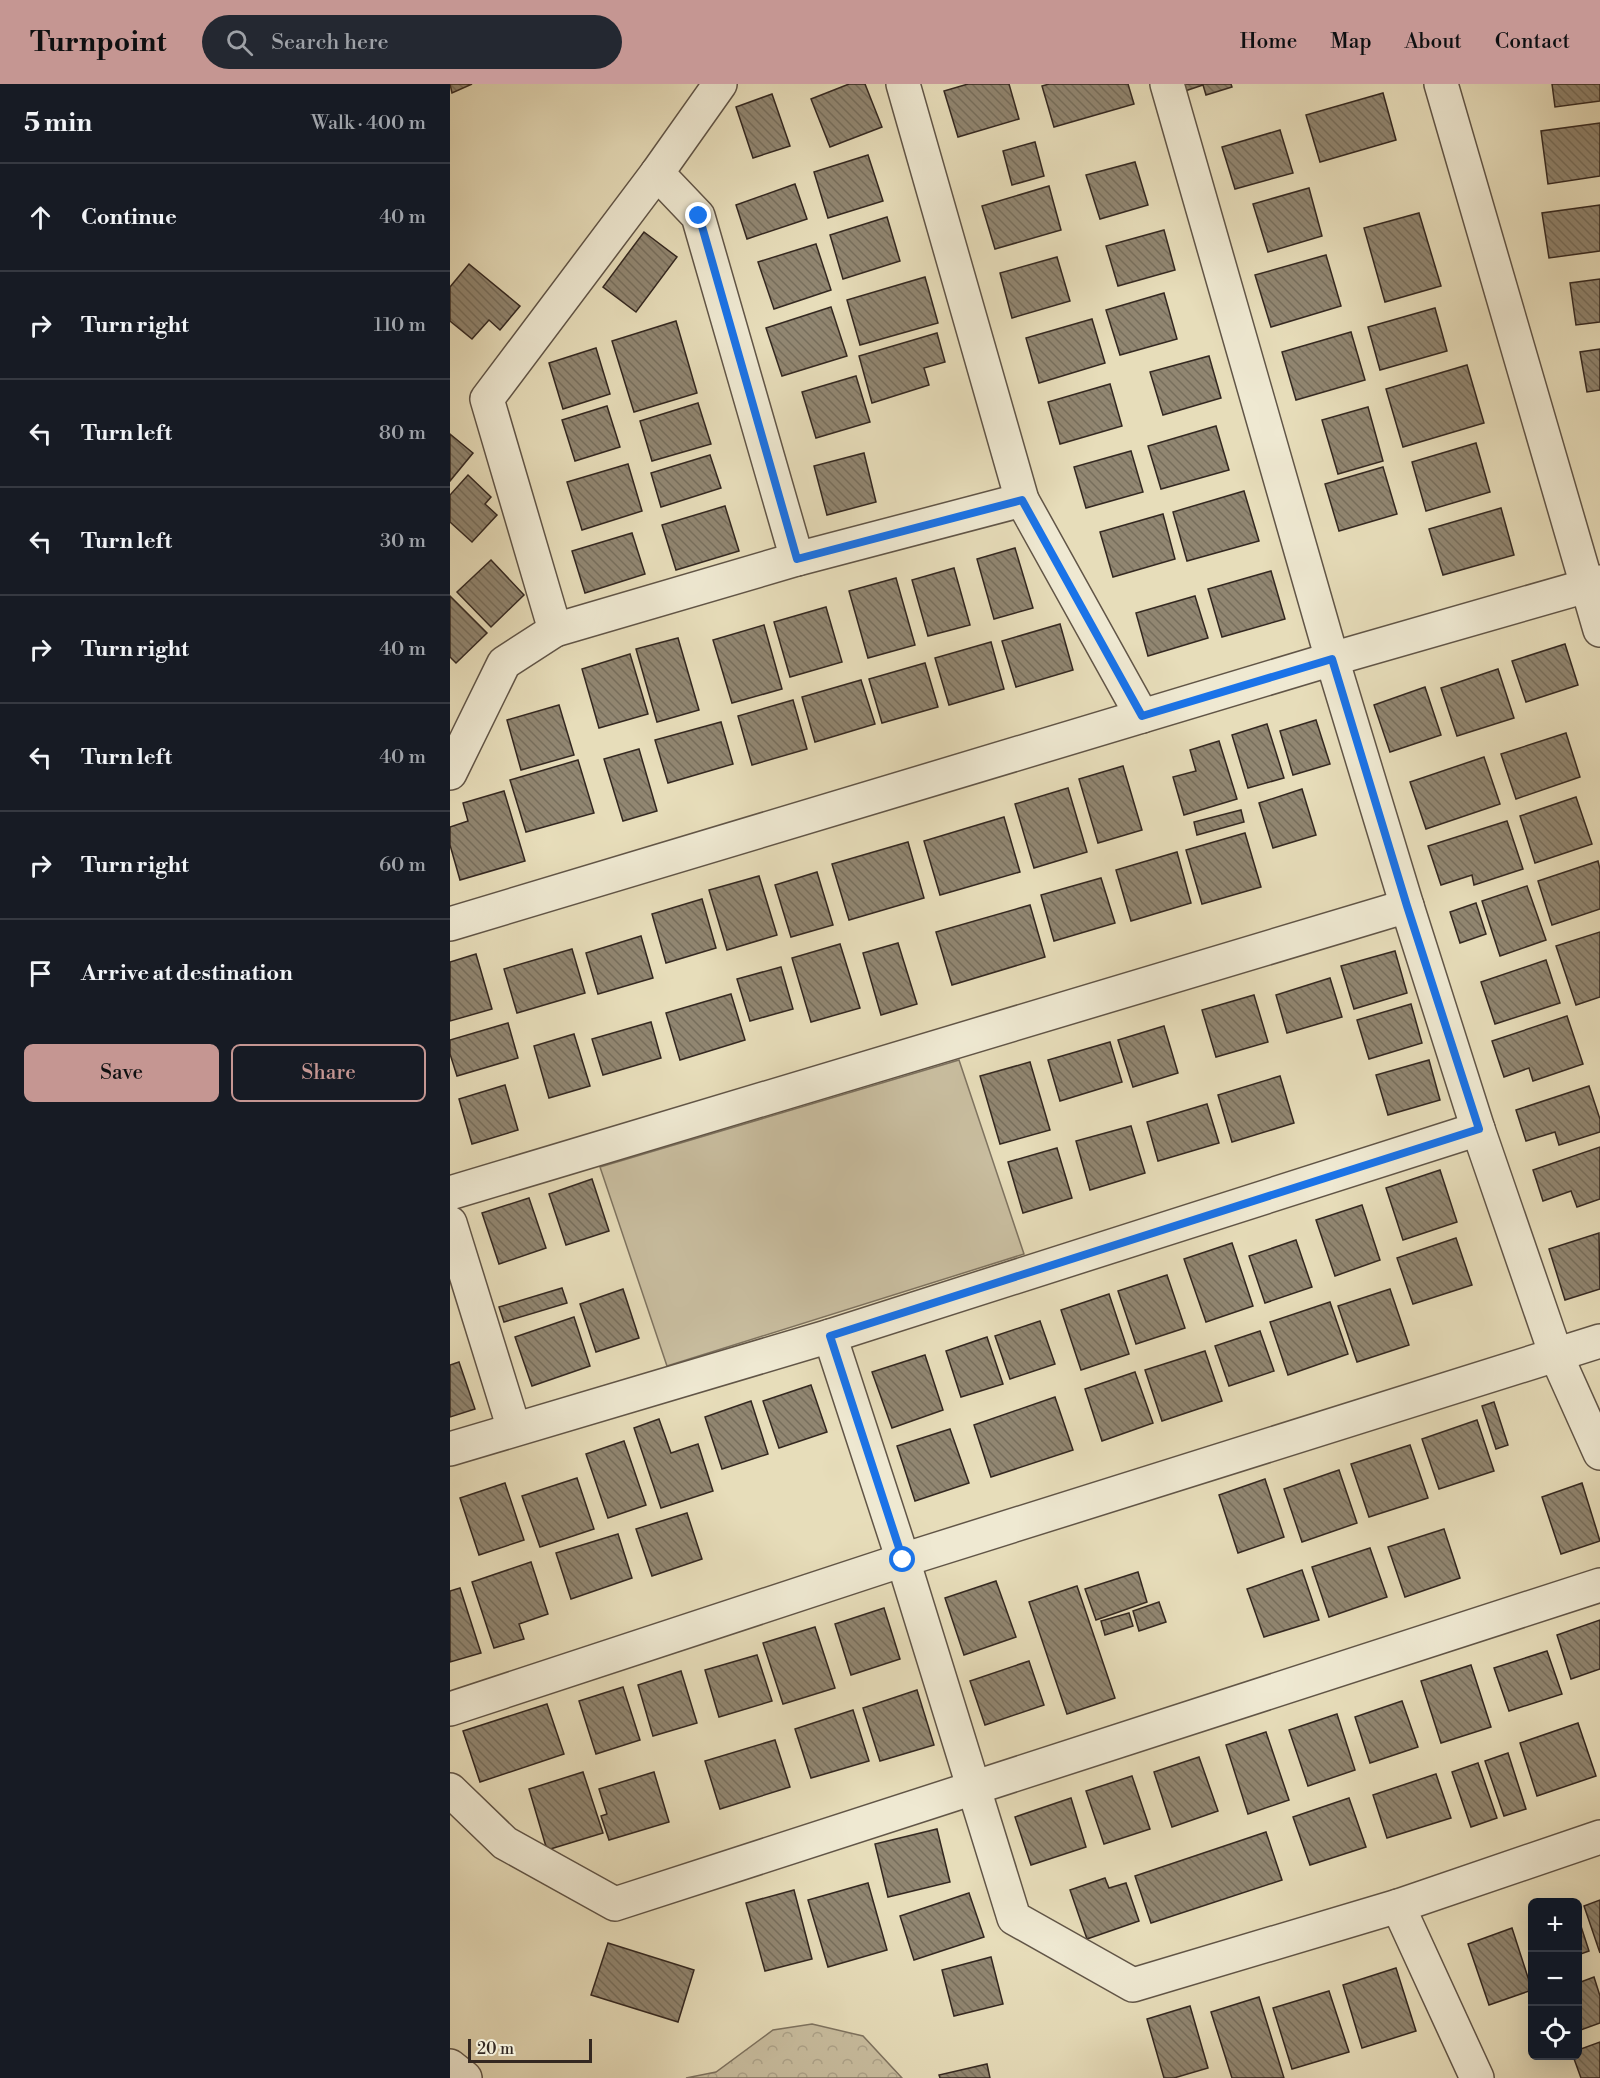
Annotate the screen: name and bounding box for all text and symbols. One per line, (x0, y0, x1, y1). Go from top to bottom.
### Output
search box (202, 15, 622, 69)
text: Turnpoint (30, 25, 166, 60)
icon: search (223, 26, 256, 59)
text: Search here (271, 29, 389, 56)
text: Home (1240, 29, 1297, 55)
text: Map (1330, 29, 1372, 55)
text: About (1405, 29, 1462, 55)
text: Contact (1495, 29, 1570, 55)
text: 5 min (24, 107, 92, 139)
text: Walk · 400 m (311, 111, 426, 136)
icon: ahead (24, 201, 57, 234)
route end (685, 202, 711, 228)
text: Continue (81, 204, 177, 231)
text: 40 m (379, 205, 426, 230)
icon: right (24, 309, 57, 342)
text: Turn right (81, 312, 189, 339)
text: 110 m (374, 313, 426, 338)
icon: left (24, 417, 57, 450)
text: Turn left (81, 420, 172, 447)
text: 80 m (379, 421, 426, 446)
icon: left (24, 525, 57, 558)
text: Turn left (81, 528, 172, 555)
text: 30 m (380, 529, 426, 554)
icon: right (24, 633, 57, 666)
text: Turn right (81, 636, 189, 663)
text: 40 m (379, 637, 426, 662)
icon: left (24, 741, 57, 774)
text: Turn left (81, 744, 172, 771)
text: 40 m (379, 745, 426, 770)
icon: right (24, 849, 57, 882)
text: Turn right (81, 852, 189, 879)
text: 60 m (379, 853, 426, 878)
icon: arrive (24, 957, 57, 990)
text: Arrive at destination (81, 960, 293, 987)
button: Save (24, 1044, 219, 1102)
button: Share (231, 1044, 426, 1102)
route start (889, 1546, 915, 1572)
map controls (1528, 1898, 1582, 2060)
button: + (1528, 1898, 1582, 1952)
button: − (1528, 1952, 1582, 2006)
button: locate (1528, 2006, 1582, 2060)
scale bar (468, 2036, 592, 2064)
text: 20 m (477, 2039, 514, 2059)

